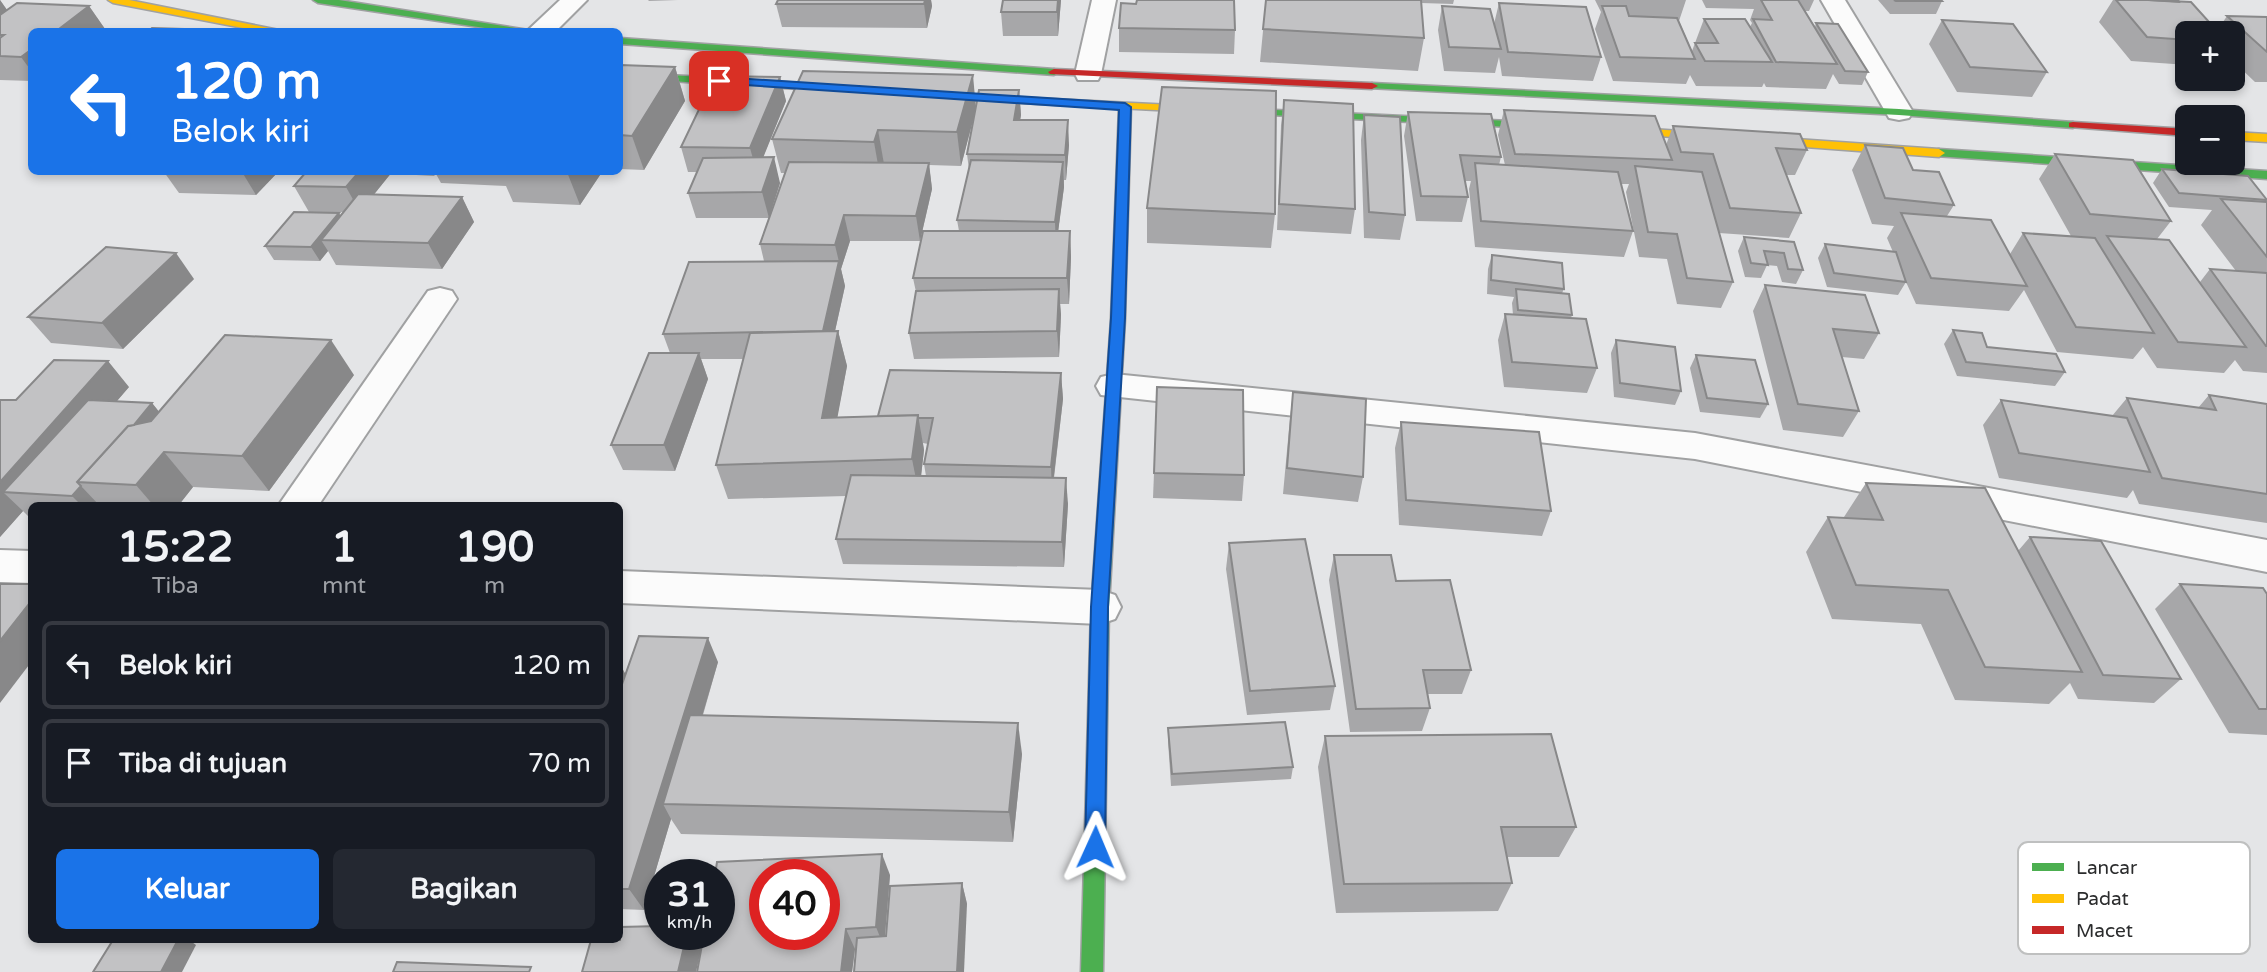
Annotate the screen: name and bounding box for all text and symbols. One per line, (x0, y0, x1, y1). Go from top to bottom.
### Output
map controls (2175, 21, 2245, 175)
button: + (2175, 21, 2245, 91)
pin (689, 51, 749, 111)
text: 120 m (171, 53, 321, 112)
icon: left (56, 56, 147, 147)
icon: arrive (700, 62, 738, 100)
button: − (2175, 105, 2245, 175)
text: Belok kiri (171, 113, 310, 151)
text: 15:22 (117, 522, 233, 573)
text: 1 (331, 522, 357, 573)
text: 190 (455, 522, 534, 573)
text: Tiba (152, 572, 199, 600)
text: mnt (322, 572, 366, 600)
text: m (484, 572, 505, 600)
icon: left (60, 646, 98, 684)
text: Belok kiri (119, 650, 232, 681)
text: 120 m (511, 650, 591, 681)
icon: arrive (60, 744, 98, 782)
text: Tiba di tujuan (119, 748, 287, 779)
text: 70 m (528, 748, 591, 779)
position arrow (1058, 810, 1132, 884)
legend (2018, 842, 2250, 954)
button: Keluar (56, 849, 319, 929)
button: Bagikan (333, 849, 595, 929)
text: Lancar (2076, 857, 2138, 879)
speed limit sign: 40 (749, 859, 840, 950)
text: 31 (668, 874, 711, 916)
text: Padat (2076, 888, 2129, 910)
text: km/h (667, 911, 712, 933)
text: Macet (2076, 920, 2133, 942)

